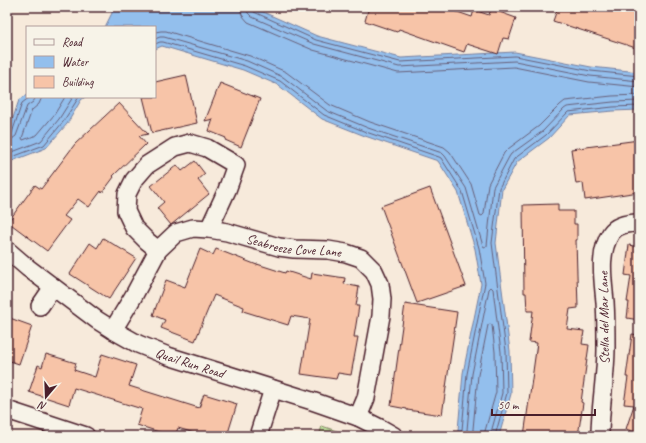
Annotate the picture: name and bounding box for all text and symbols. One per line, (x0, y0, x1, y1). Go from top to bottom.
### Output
legend (26, 26, 156, 98)
text: Road (62, 34, 84, 50)
text: Water (62, 54, 90, 70)
text: Building (62, 74, 94, 90)
street label: Seabreeze Cove Lane (244, 229, 344, 261)
street label: Stella del Mar Lane (595, 270, 613, 365)
street label: Quail Run Road (153, 343, 229, 382)
north arrow (26, 377, 66, 417)
scale bar (492, 391, 595, 417)
text: 50 m (498, 397, 520, 413)
text: N (35, 398, 48, 414)

